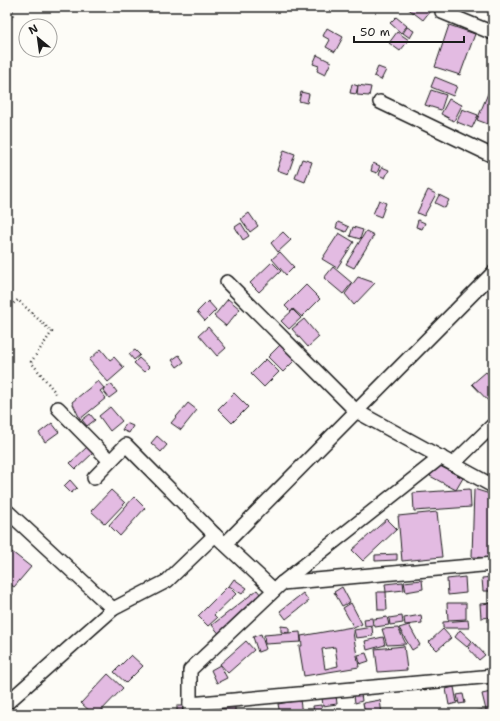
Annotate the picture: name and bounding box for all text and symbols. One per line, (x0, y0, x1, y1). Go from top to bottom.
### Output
north arrow (18, 18, 58, 58)
scale bar (354, 18, 464, 44)
text: N (26, 21, 41, 38)
text: 50 m (360, 24, 390, 40)

